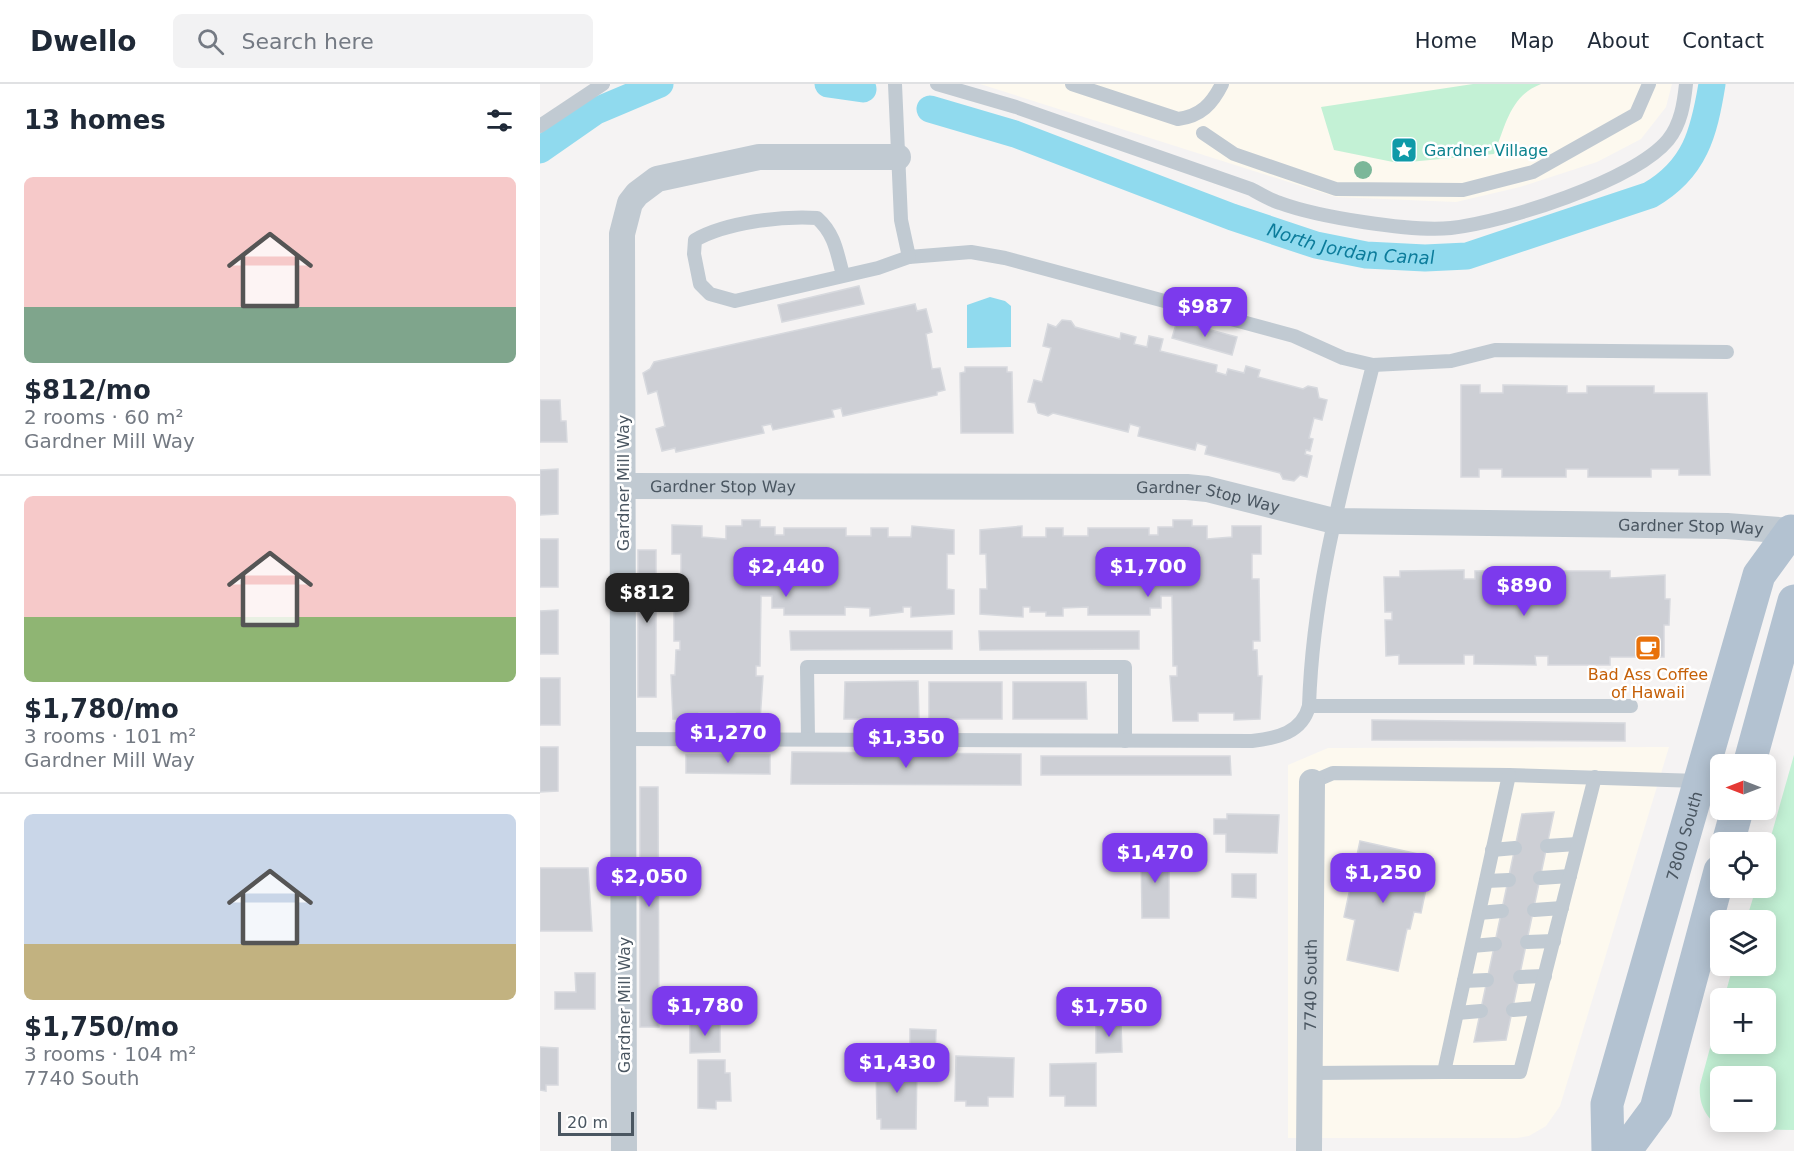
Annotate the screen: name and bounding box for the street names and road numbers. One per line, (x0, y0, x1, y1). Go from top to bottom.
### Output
street label: Gardner Mill Way (614, 415, 633, 551)
street label: Gardner Stop Way (650, 477, 796, 496)
street label: Gardner Stop Way (1136, 478, 1282, 517)
street label: Gardner Stop Way (1618, 516, 1764, 539)
street label: 7800 South (1663, 789, 1706, 883)
street label: Gardner Mill Way (615, 937, 634, 1073)
street label: 7740 South (1301, 939, 1321, 1031)

